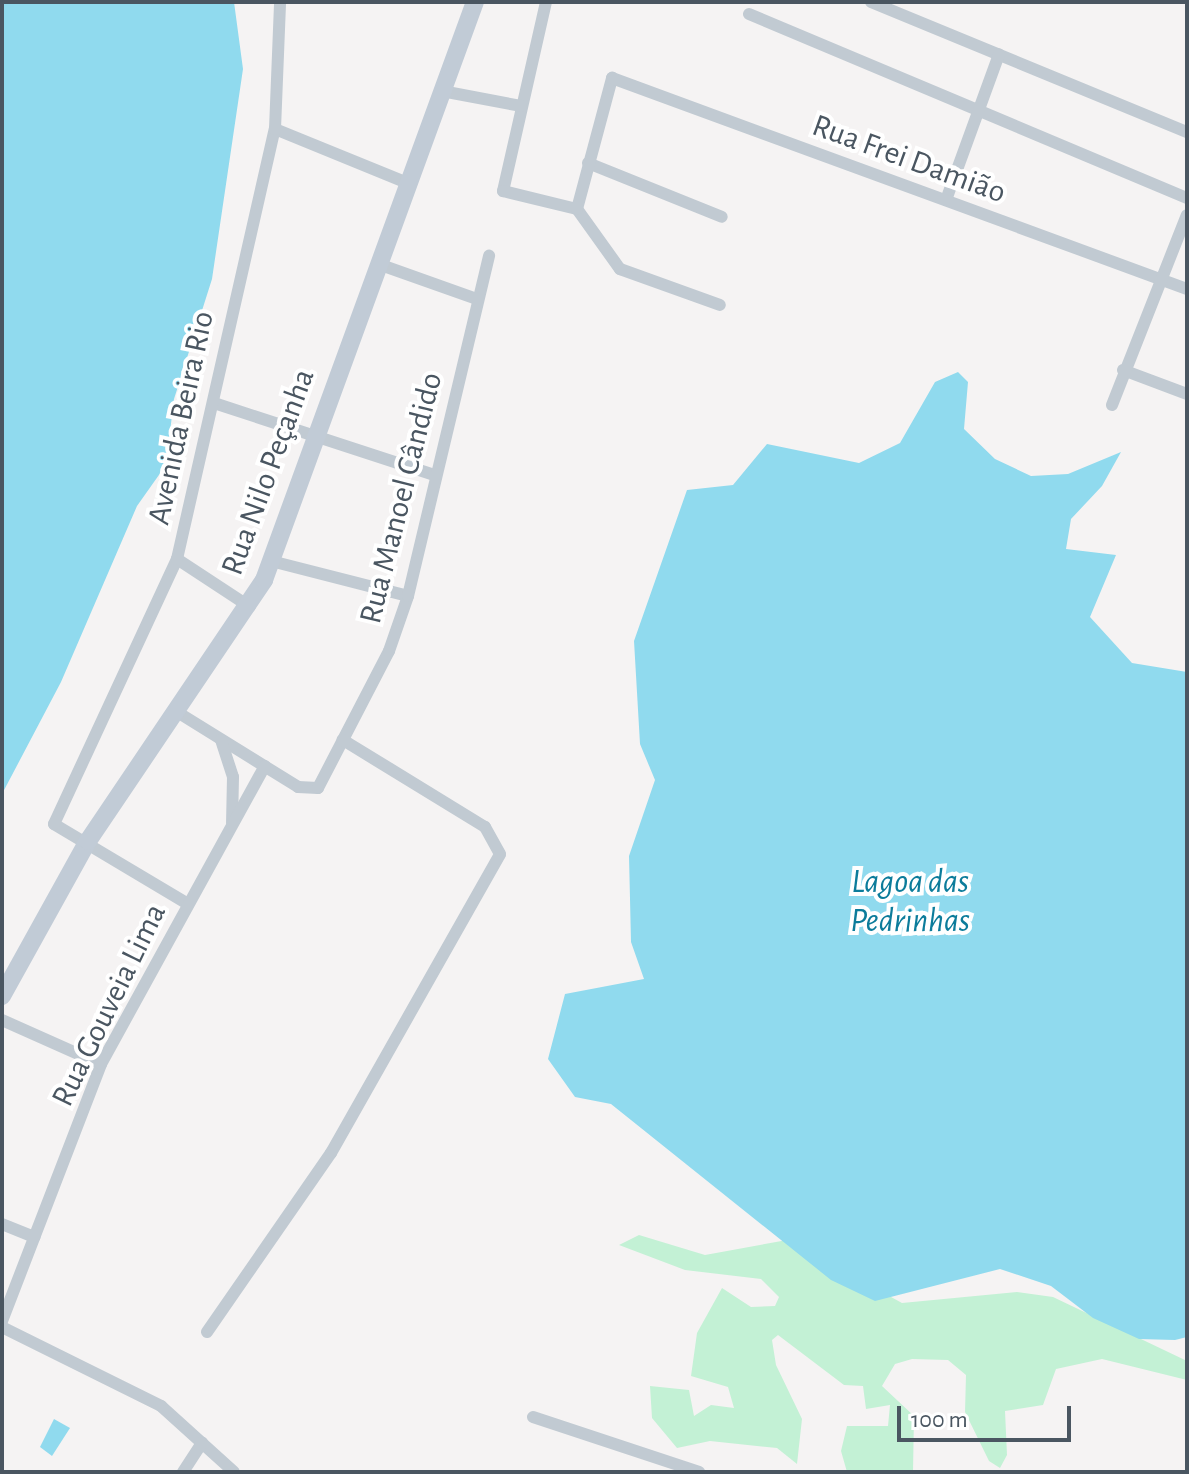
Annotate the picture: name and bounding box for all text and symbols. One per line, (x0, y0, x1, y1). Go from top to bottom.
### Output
street label: Rua Frei Damião (807, 106, 1011, 212)
street label: Avenida Beira Rio (140, 308, 222, 528)
street label: Rua Nilo Peçanha (213, 364, 323, 580)
street label: Rua Manoel Cândido (351, 369, 451, 627)
water label: Lagoa das Pedrinhas (850, 862, 970, 942)
street label: Rua Gouveia Lima (43, 897, 175, 1113)
scale bar (901, 1390, 1075, 1440)
text: 100 m (911, 1408, 968, 1432)

